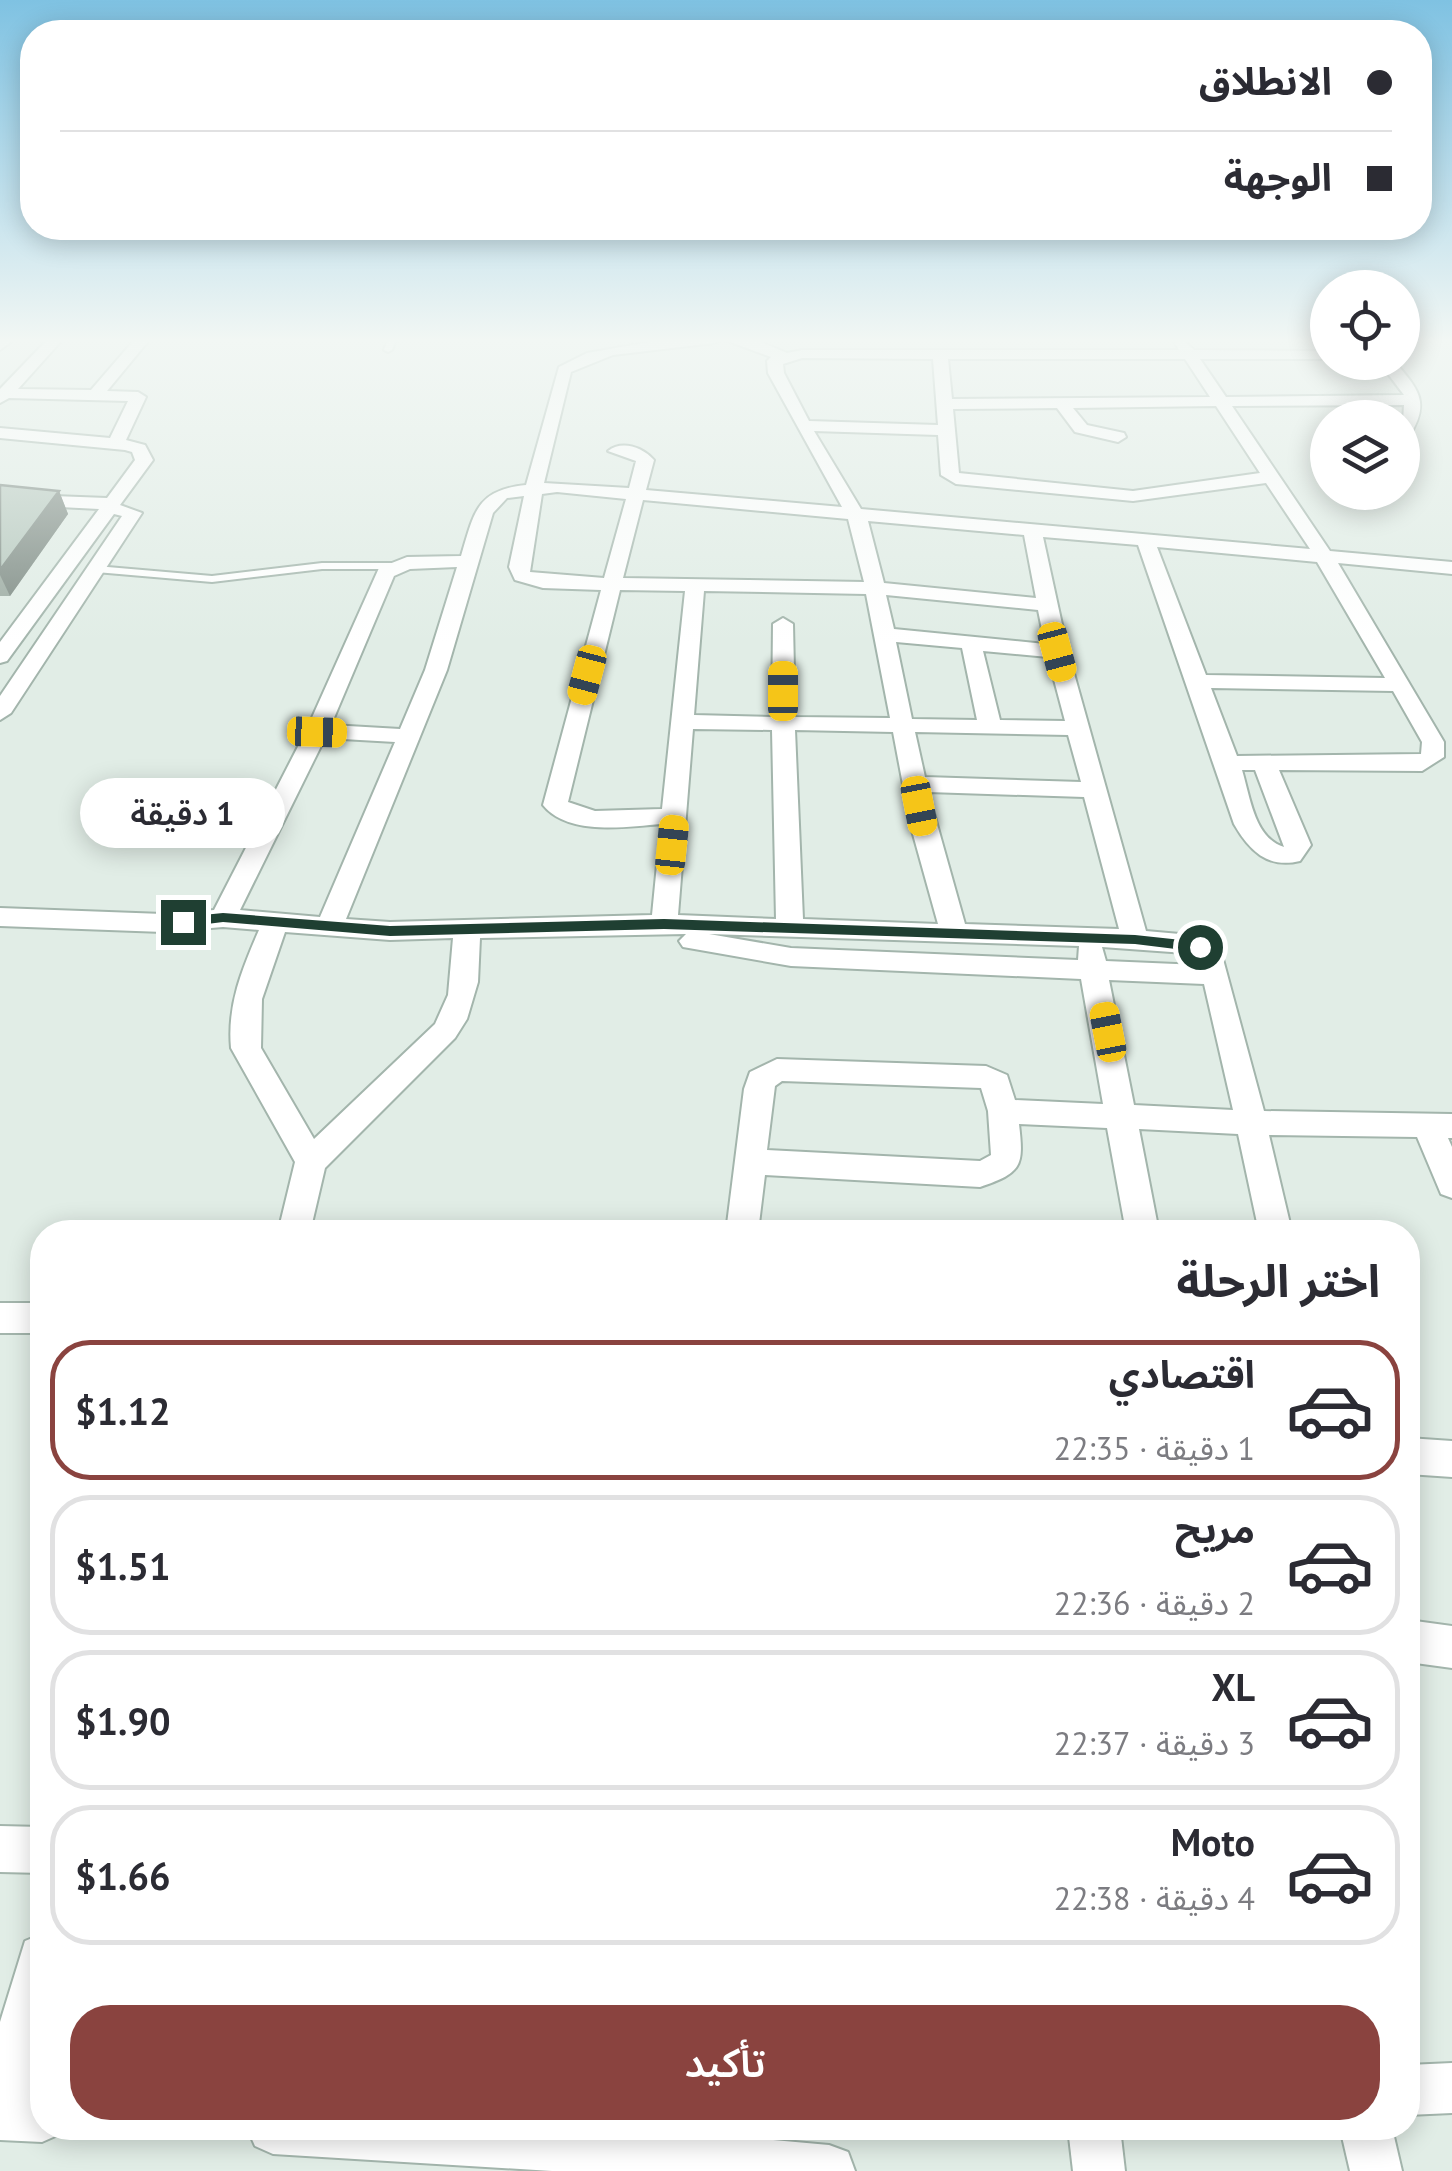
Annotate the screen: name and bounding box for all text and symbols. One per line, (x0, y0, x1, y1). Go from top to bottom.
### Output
text: الانطلاق (1199, 56, 1332, 105)
text: الوجهة (1224, 152, 1332, 201)
map controls (1310, 270, 1420, 510)
button: locate (1310, 270, 1420, 380)
button: layers (1310, 400, 1420, 510)
car (1035, 619, 1079, 685)
car (565, 642, 609, 708)
car (768, 661, 798, 721)
car (286, 716, 348, 748)
car (899, 774, 939, 838)
callout: 1 دقيقة (80, 777, 286, 847)
text: 1 دقيقة (131, 792, 234, 834)
car (654, 814, 690, 876)
route end (161, 900, 206, 945)
route start (1178, 925, 1223, 970)
car (1088, 1000, 1128, 1064)
text: اختر الرحلة (1176, 1251, 1380, 1309)
text: اقتصادي (1109, 1349, 1255, 1398)
icon: car (1285, 1365, 1375, 1455)
text: $1.12 (75, 1386, 171, 1435)
text: 1 دقيقة · 22:35 (1054, 1427, 1255, 1469)
text: مريح (1175, 1504, 1255, 1553)
icon: car (1285, 1520, 1375, 1610)
text: $1.51 (75, 1541, 171, 1590)
text: 2 دقيقة · 22:36 (1054, 1582, 1255, 1624)
text: XL (1211, 1662, 1255, 1711)
icon: car (1285, 1675, 1375, 1765)
text: $1.90 (75, 1696, 171, 1745)
text: 3 دقيقة · 22:37 (1054, 1722, 1255, 1764)
text: Moto (1171, 1817, 1255, 1866)
icon: car (1285, 1830, 1375, 1920)
text: $1.66 (75, 1851, 171, 1900)
text: 4 دقيقة · 22:38 (1054, 1877, 1255, 1919)
button: تأكيد (70, 2005, 1380, 2120)

